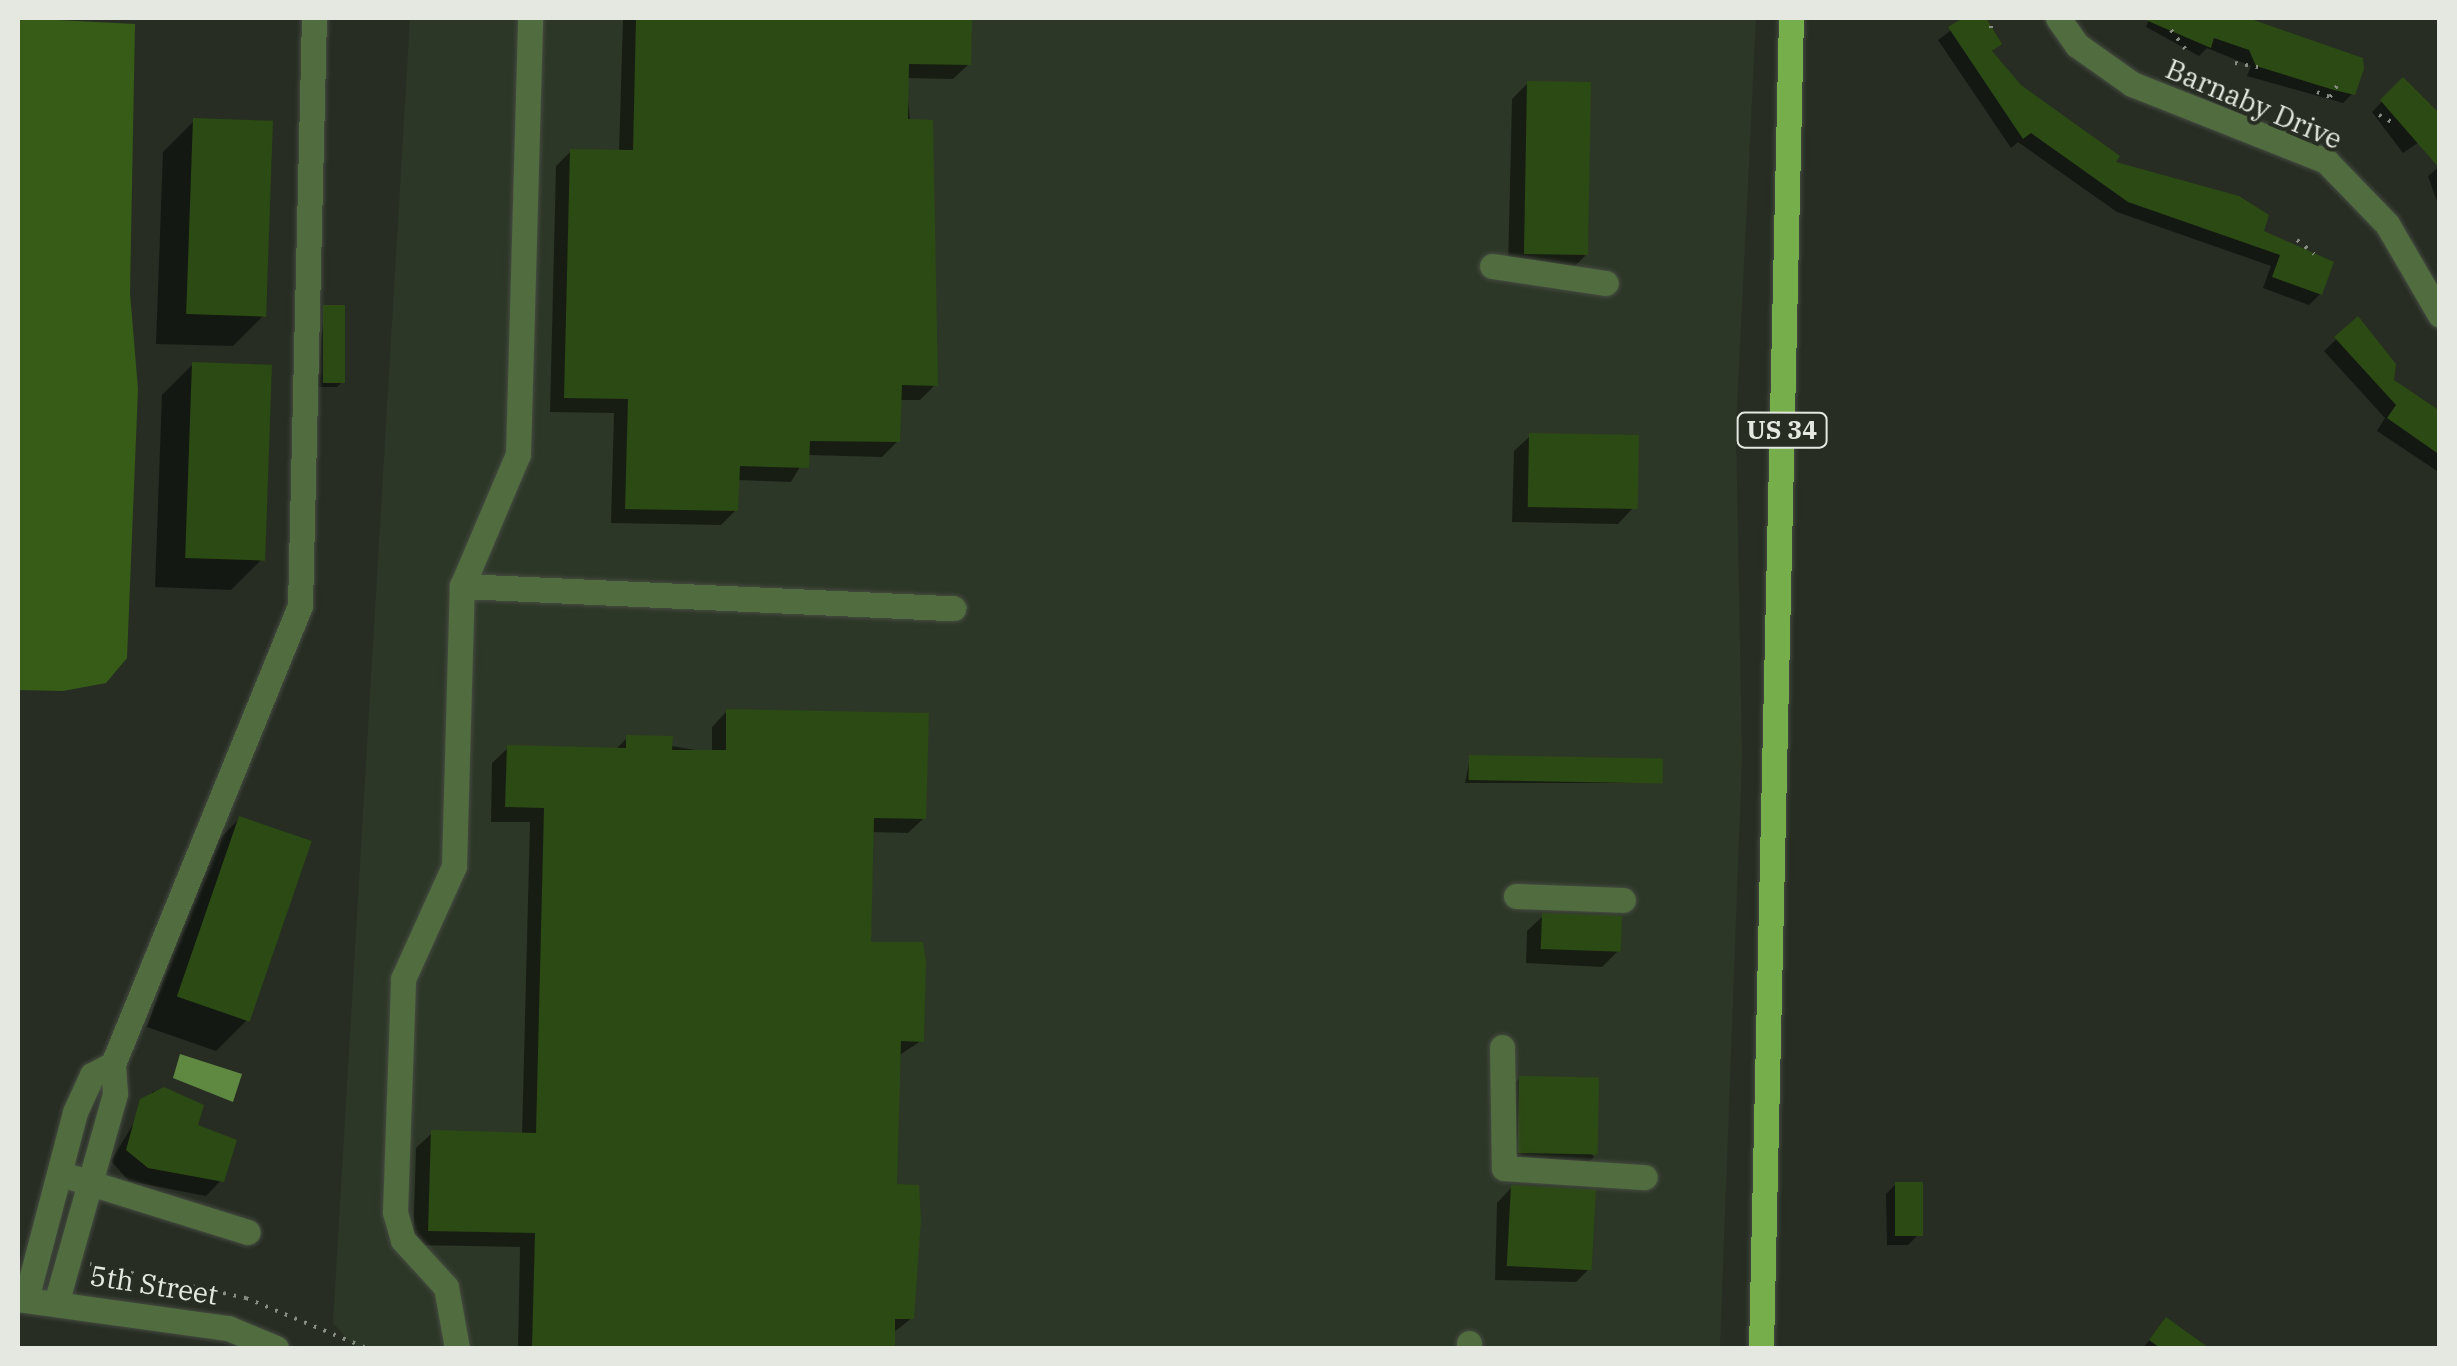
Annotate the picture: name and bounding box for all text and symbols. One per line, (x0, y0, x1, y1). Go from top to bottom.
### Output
street label: Barnaby Drive (2161, 52, 2347, 156)
road number: US 34 (1734, 410, 1830, 450)
street label: 5th Street (88, 1258, 220, 1312)

